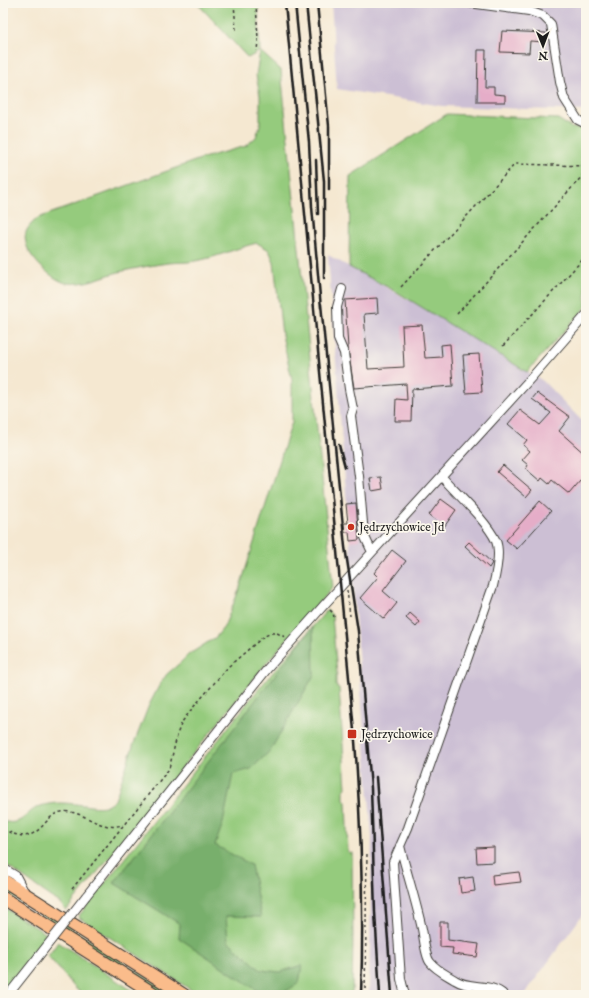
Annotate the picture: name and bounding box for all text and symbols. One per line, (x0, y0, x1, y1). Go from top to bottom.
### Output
north arrow (523, 26, 563, 66)
text: N (538, 48, 549, 62)
place label: Jędrzychowice Jd (357, 520, 445, 536)
marker: Jędrzychowice Jd (346, 522, 356, 532)
place label: Jędrzychowice (359, 727, 433, 743)
marker: Jędrzychowice (346, 728, 358, 740)

